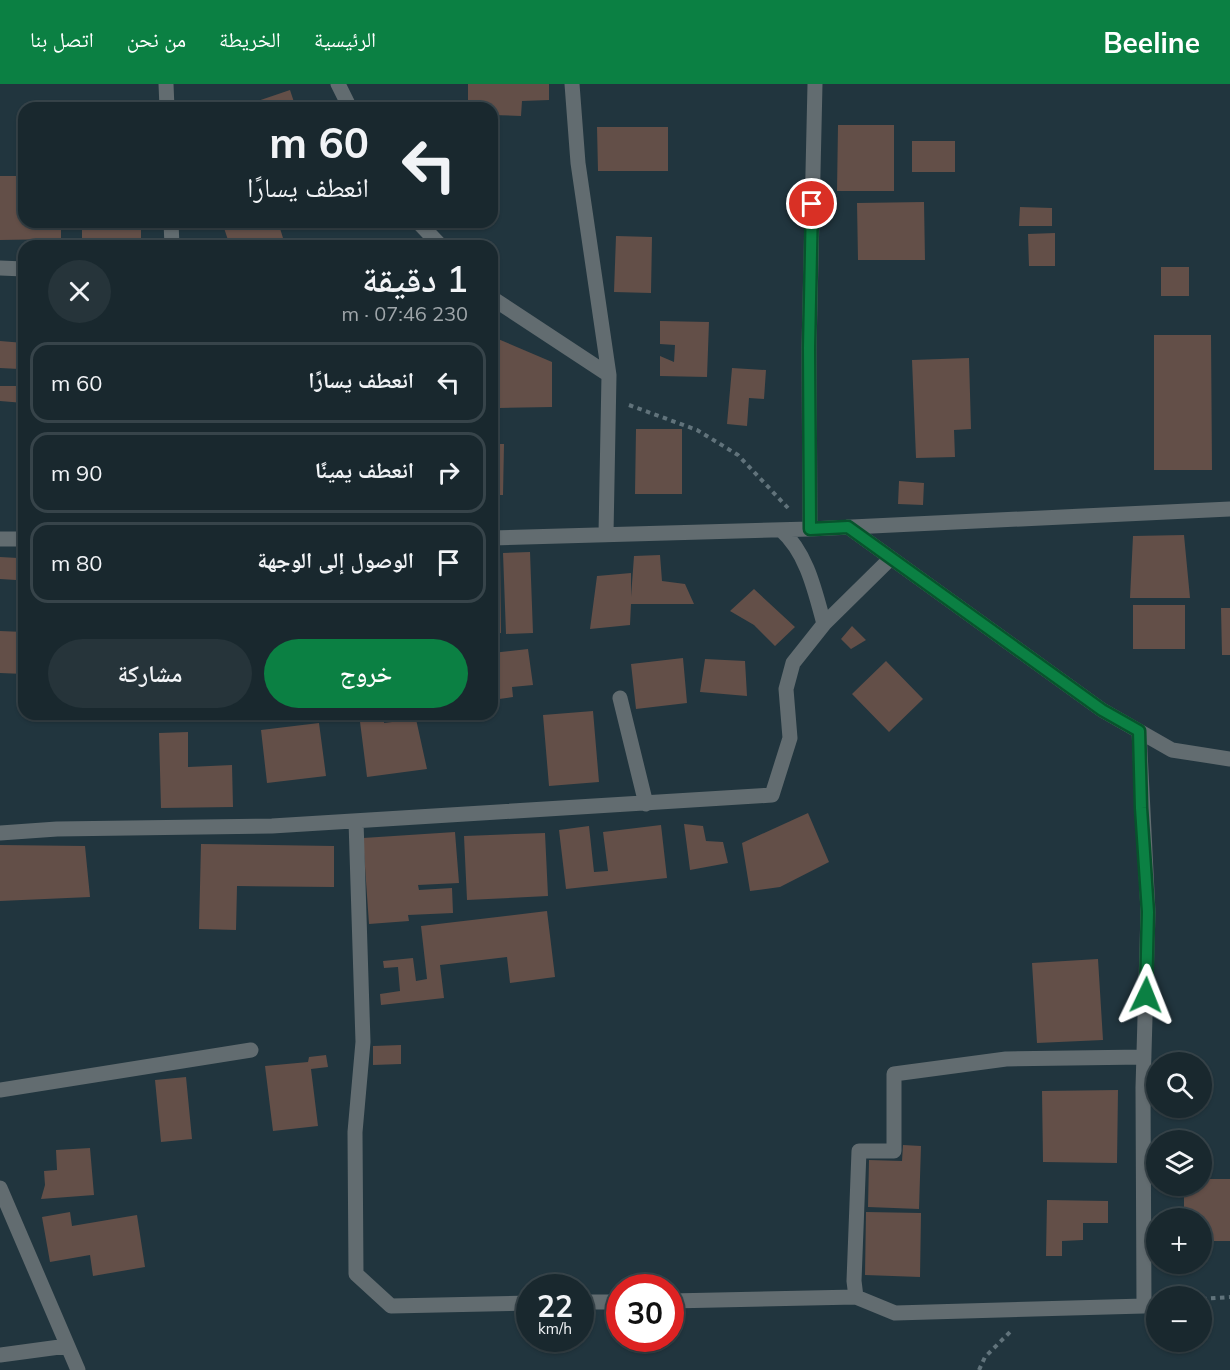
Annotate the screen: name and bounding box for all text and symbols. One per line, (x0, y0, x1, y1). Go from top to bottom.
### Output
text: Beeline (1103, 25, 1200, 60)
text: اتصل بنا (30, 26, 94, 52)
text: من نحن (127, 26, 186, 52)
text: الخريطة (219, 26, 281, 52)
text: الرئيسية (314, 26, 376, 52)
text: 60 m (269, 116, 369, 169)
icon: left (390, 126, 468, 204)
text: انعطف يسارًا (247, 170, 369, 204)
pin (786, 178, 837, 229)
icon: arrive (795, 187, 828, 220)
text: 1 دقيقة (362, 256, 468, 301)
button: close (48, 260, 111, 323)
text: 230 m · 07:46 (342, 301, 468, 326)
text: انعطف يسارًا (308, 366, 414, 394)
icon: left (432, 366, 465, 399)
text: 60 m (51, 369, 102, 397)
text: انعطف يمينًا (315, 456, 414, 484)
icon: right (432, 456, 465, 489)
text: 90 m (51, 459, 102, 487)
text: الوصول إلى الوجهة (257, 546, 414, 574)
icon: arrive (432, 546, 465, 579)
text: 80 m (51, 549, 102, 577)
button: مشاركة (48, 639, 252, 708)
button: خروج (264, 639, 468, 708)
position arrow (1114, 963, 1178, 1027)
map controls (1146, 1052, 1212, 1352)
button: search (1146, 1052, 1212, 1118)
button: layers (1146, 1130, 1212, 1196)
button: + (1146, 1208, 1212, 1274)
speed limit sign: 30 (606, 1274, 684, 1352)
button: − (1146, 1286, 1212, 1352)
text: 22 (537, 1287, 573, 1325)
text: km/h (538, 1319, 572, 1338)

